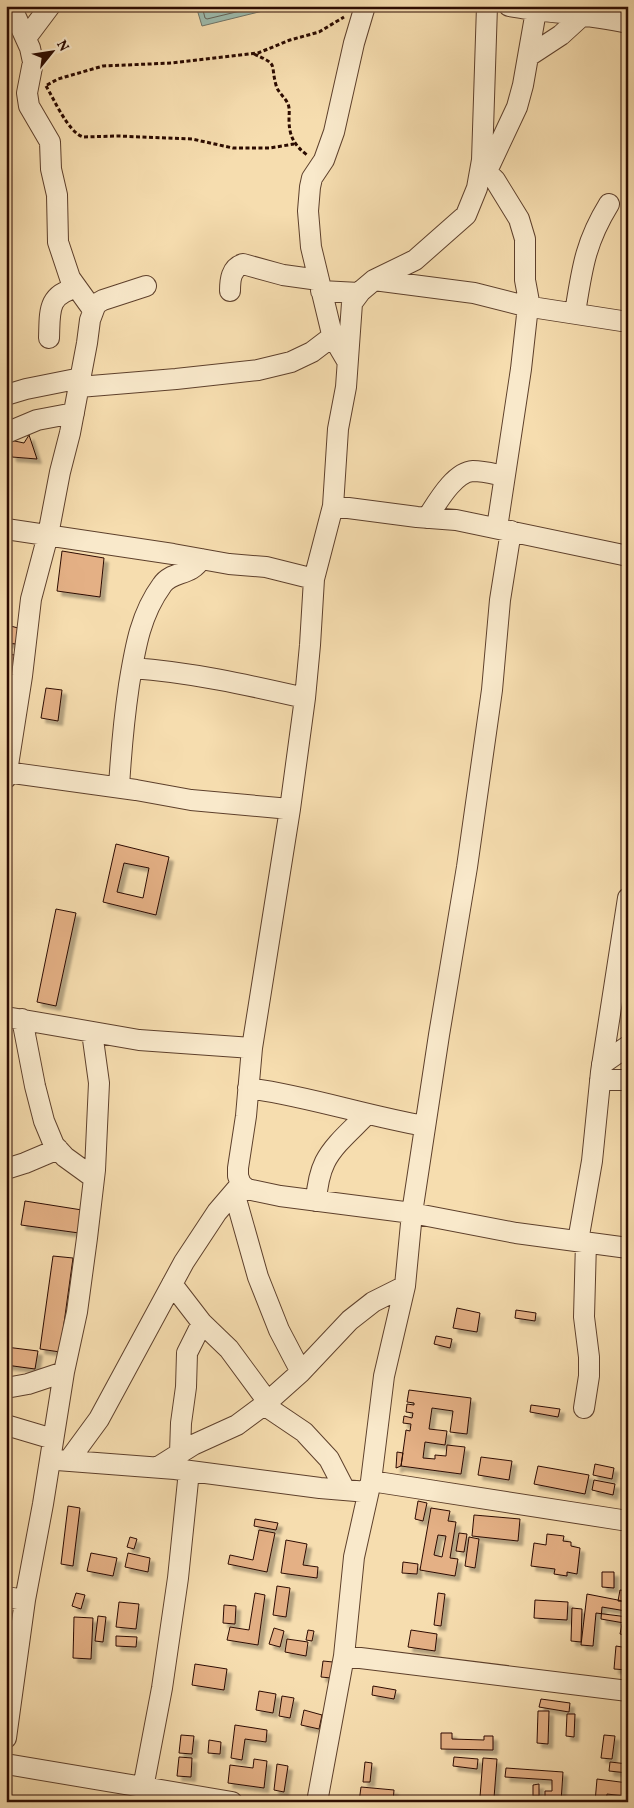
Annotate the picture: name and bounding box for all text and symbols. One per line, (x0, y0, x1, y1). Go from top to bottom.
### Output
north arrow (28, 28, 78, 78)
text: N (51, 37, 73, 55)

